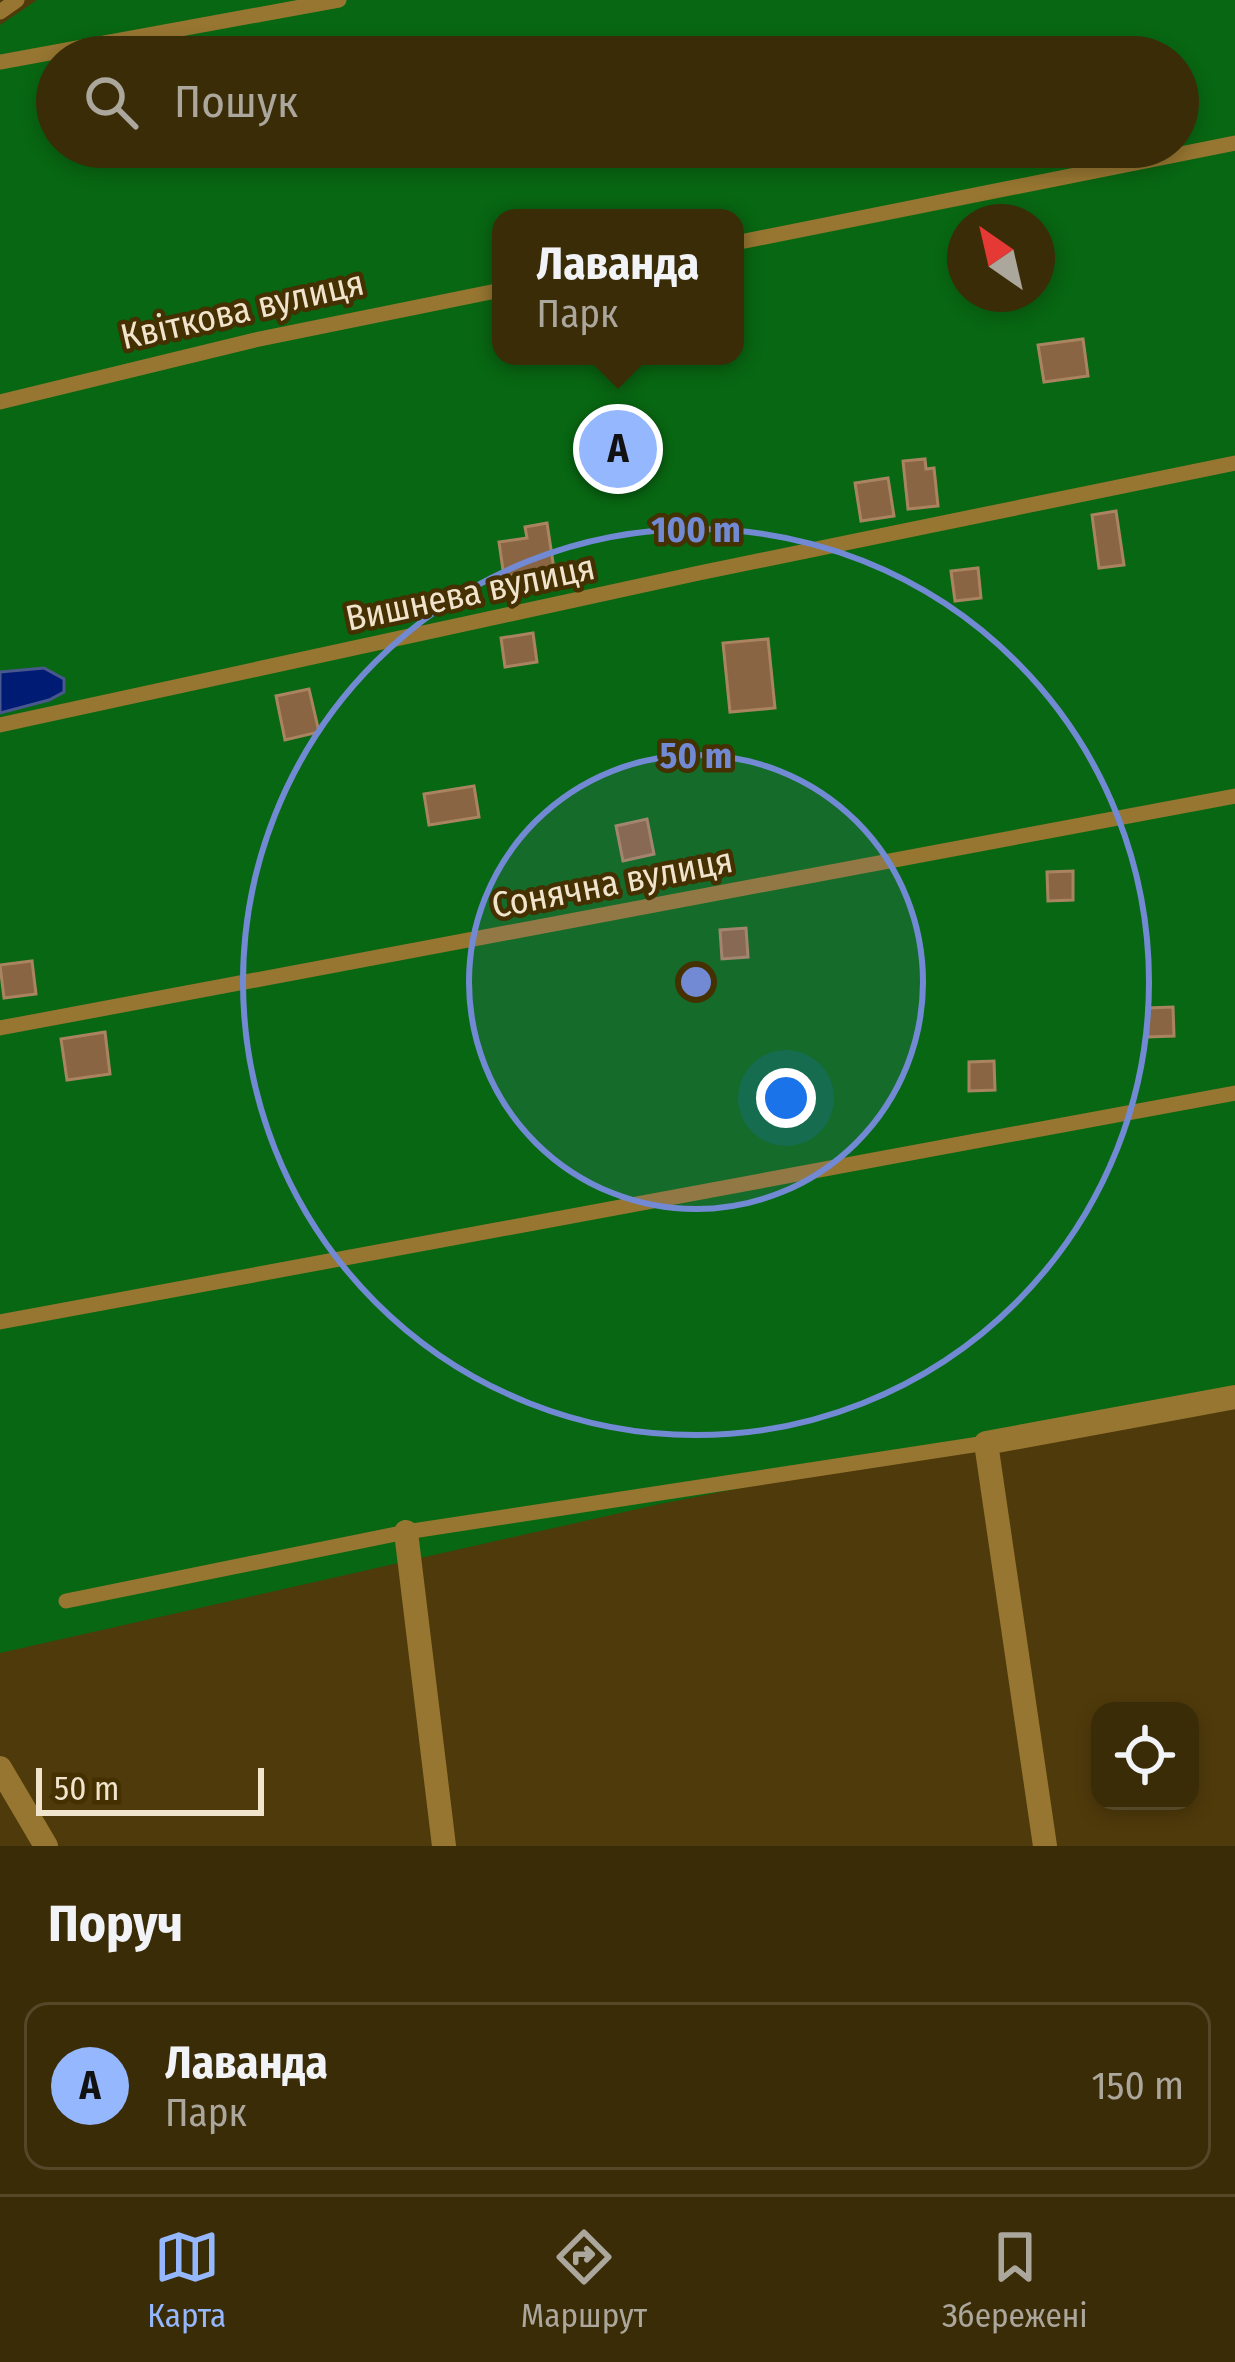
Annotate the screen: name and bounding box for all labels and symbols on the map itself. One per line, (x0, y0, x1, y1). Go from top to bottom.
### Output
north arrow (947, 204, 1055, 312)
street label: Квіткова вулиця (116, 261, 368, 359)
pin: A (579, 404, 657, 494)
text: 100 m (651, 508, 741, 552)
street label: Вишнева вулиця (342, 545, 599, 641)
text: 50 m (660, 734, 732, 778)
street label: Сонячна вулиця (488, 838, 736, 928)
centre of rings (675, 961, 717, 1003)
your location (756, 1068, 816, 1128)
scale bar (36, 1762, 264, 1815)

